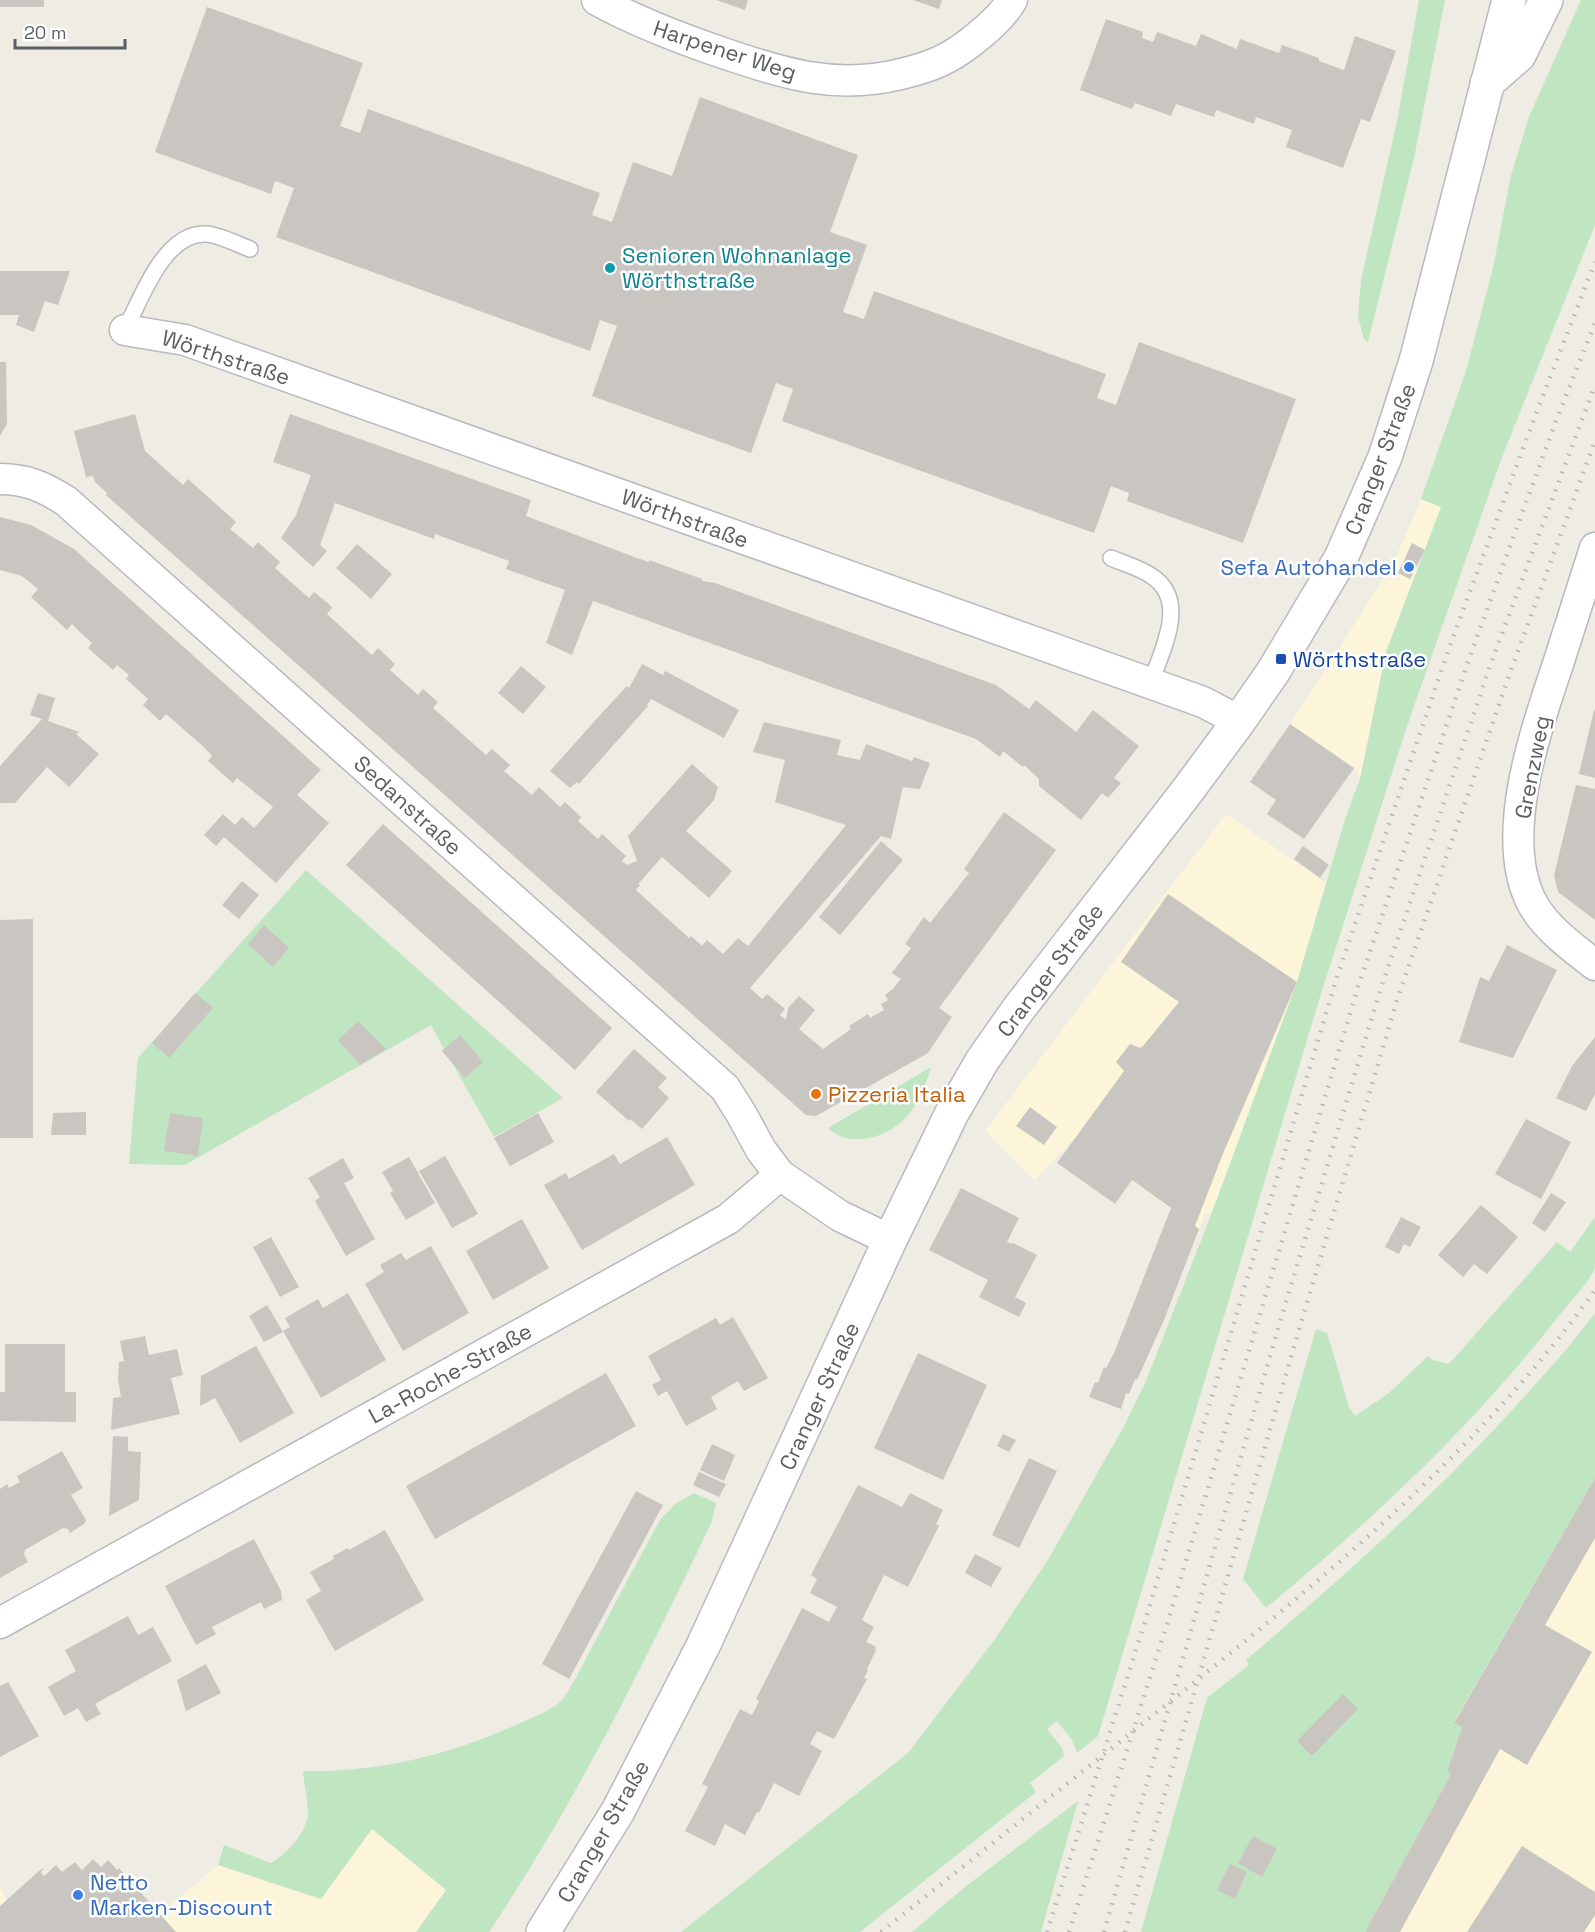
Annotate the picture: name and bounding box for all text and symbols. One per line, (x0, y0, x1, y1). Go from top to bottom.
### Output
scale bar (15, 12, 124, 50)
street label: Harpener Weg (650, 14, 800, 86)
text: 20 m (24, 21, 67, 44)
place label: Senioren Wohnanlage Wörthstraße (622, 241, 851, 294)
marker: Senioren Wohnanlage Wörthstraße (603, 261, 617, 275)
street label: Wörthstraße (158, 323, 294, 391)
street label: Cranger Straße (1338, 379, 1422, 539)
street label: Wörthstraße (618, 482, 752, 554)
place label: Sefa Autohandel (1221, 553, 1397, 581)
marker: Sefa Autohandel (1402, 560, 1416, 574)
place label: Wörthstraße (1293, 645, 1426, 673)
marker: Wörthstraße (1274, 652, 1288, 666)
street label: Grenzweg (1508, 713, 1556, 821)
street label: Sedanstraße (348, 749, 468, 861)
street label: Cranger Straße (991, 898, 1109, 1042)
place label: Pizzeria Italia (828, 1080, 966, 1108)
marker: Pizzeria Italia (809, 1087, 823, 1101)
street label: La-Roche-Straße (363, 1316, 537, 1430)
street label: Cranger Straße (772, 1317, 866, 1475)
street label: Cranger Straße (551, 1755, 655, 1907)
place label: Netto Marken-Discount (90, 1868, 273, 1921)
marker: Netto Marken-Discount (71, 1888, 85, 1902)

